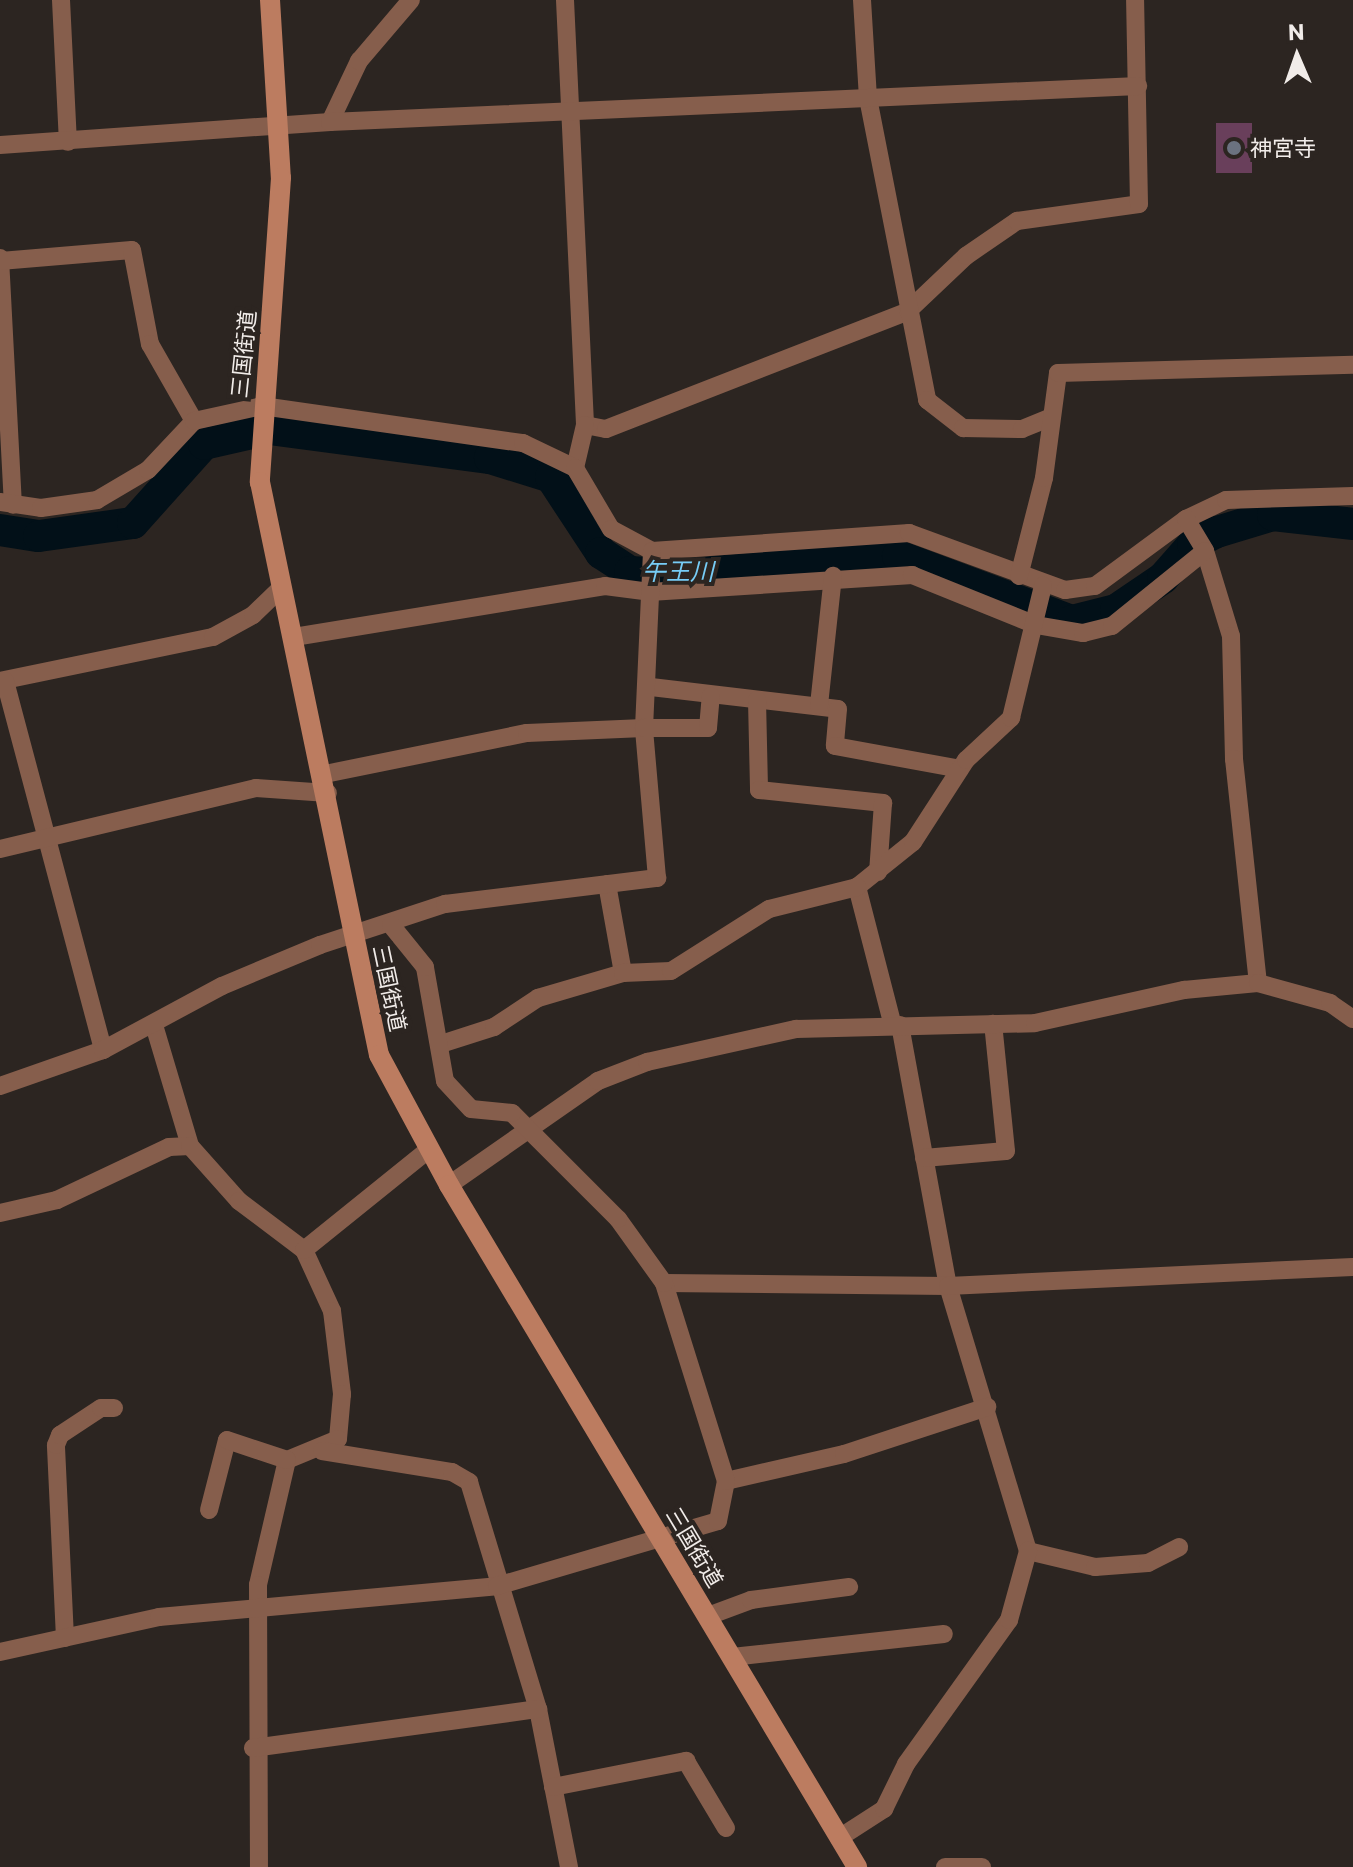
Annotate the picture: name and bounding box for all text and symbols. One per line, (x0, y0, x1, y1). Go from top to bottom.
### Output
north arrow (1257, 16, 1337, 96)
text: N (1287, 18, 1305, 45)
place label: 神宮寺 (1250, 135, 1316, 161)
marker: 神宮寺 (1225, 139, 1243, 157)
street label: 三国街道 (225, 309, 261, 399)
water label: 午王川 (642, 557, 714, 585)
street label: 三国街道 (368, 942, 412, 1034)
street label: 三国街道 (661, 1502, 729, 1592)

